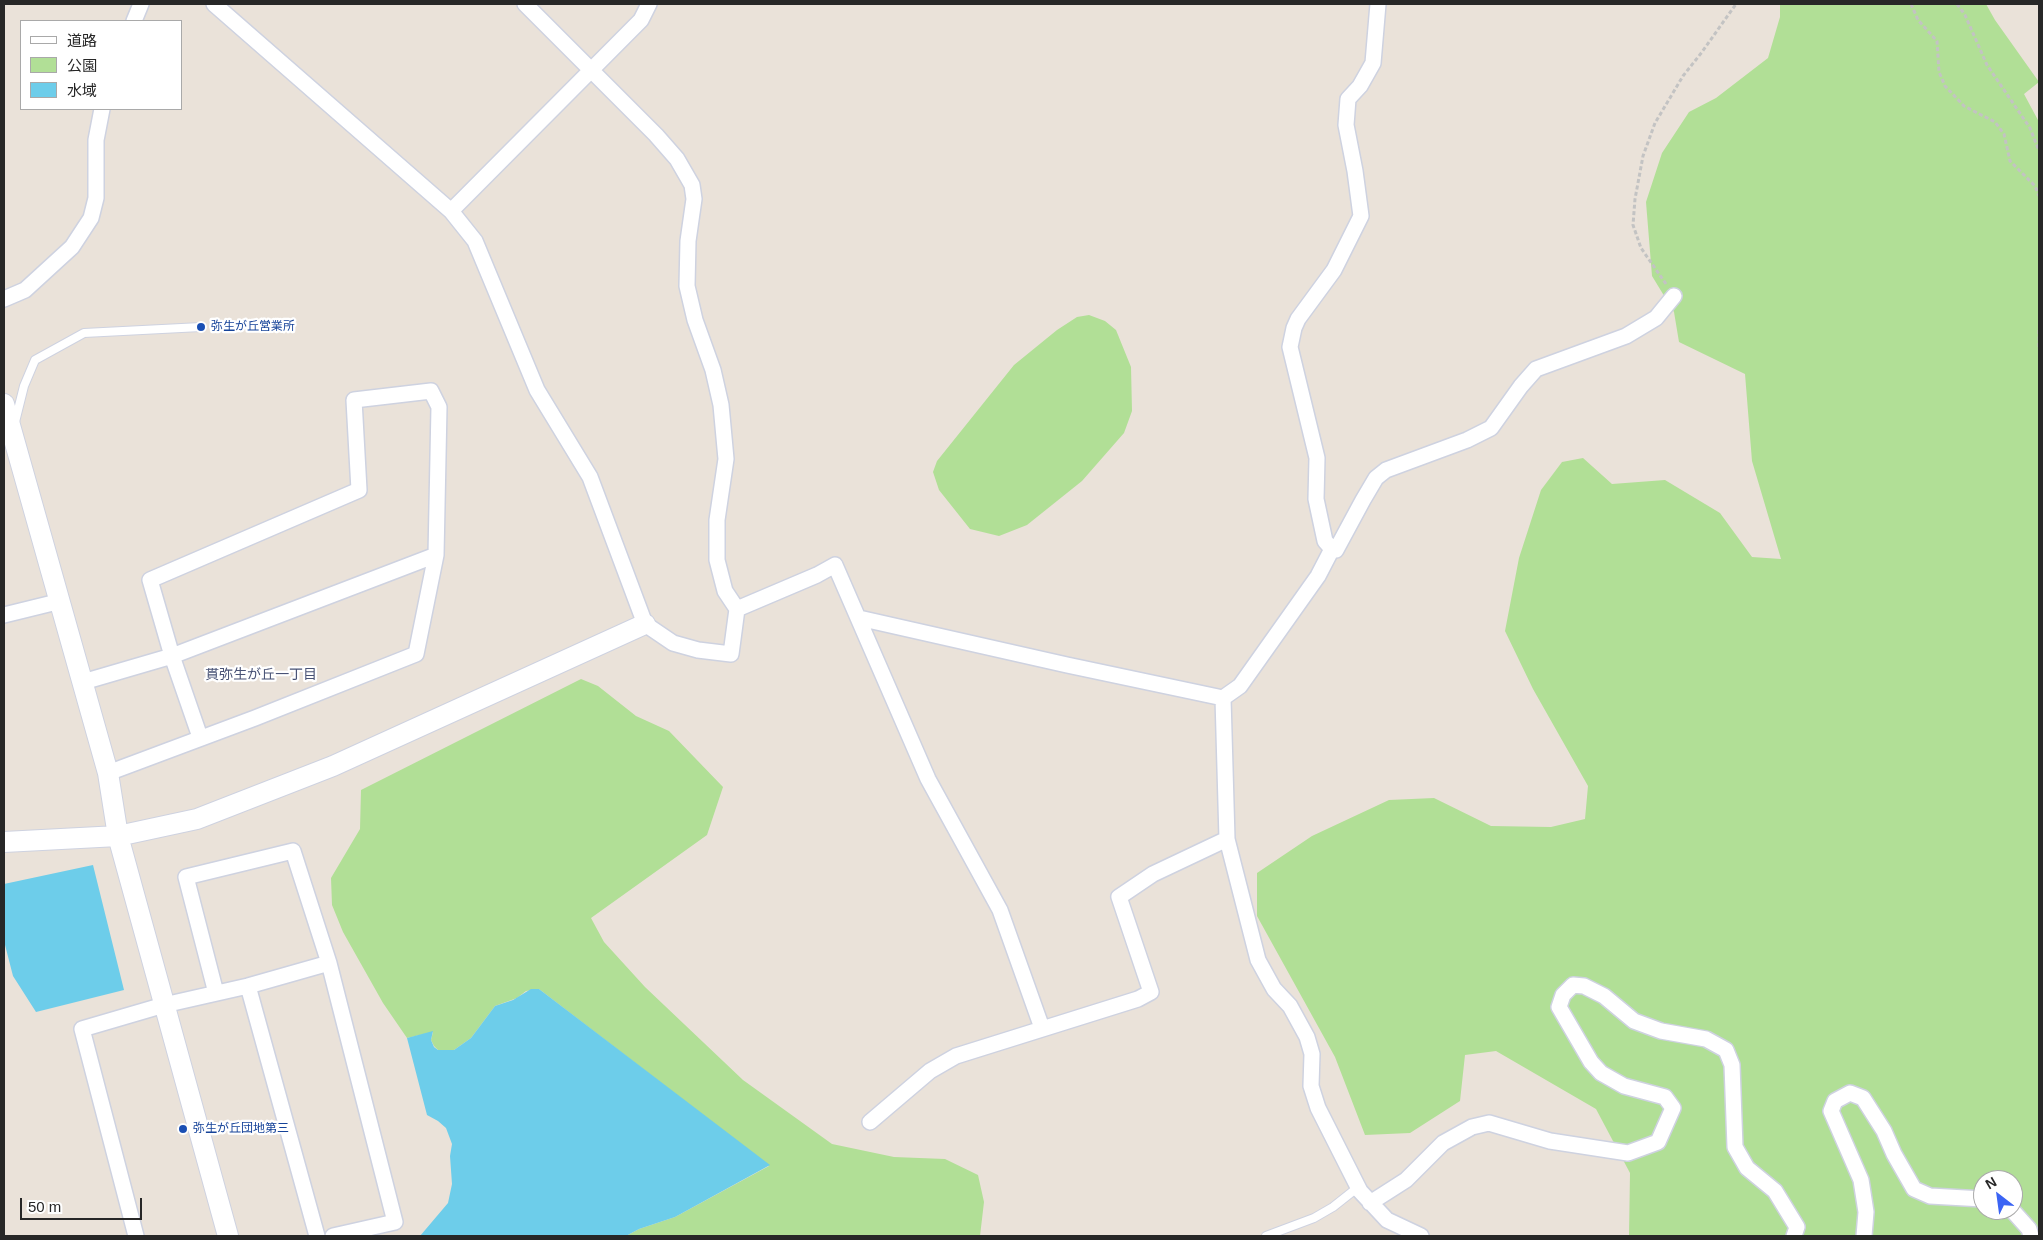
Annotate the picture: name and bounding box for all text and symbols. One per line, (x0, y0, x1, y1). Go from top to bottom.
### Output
legend (20, 20, 182, 110)
text: 道路 (67, 32, 97, 49)
text: 公園 (67, 57, 97, 74)
text: 水域 (67, 82, 97, 99)
place label: 弥生が丘営業所 (211, 320, 295, 334)
marker: 弥生が丘営業所 (195, 321, 207, 333)
district label: 貫弥生が丘一丁目 (205, 667, 317, 683)
place label: 弥生が丘団地第三 (193, 1122, 289, 1136)
marker: 弥生が丘団地第三 (177, 1123, 189, 1135)
north arrow (1973, 1170, 2023, 1220)
text: N (1983, 1173, 1999, 1192)
scale bar (22, 1188, 145, 1220)
text: 50 m (28, 1198, 61, 1215)

